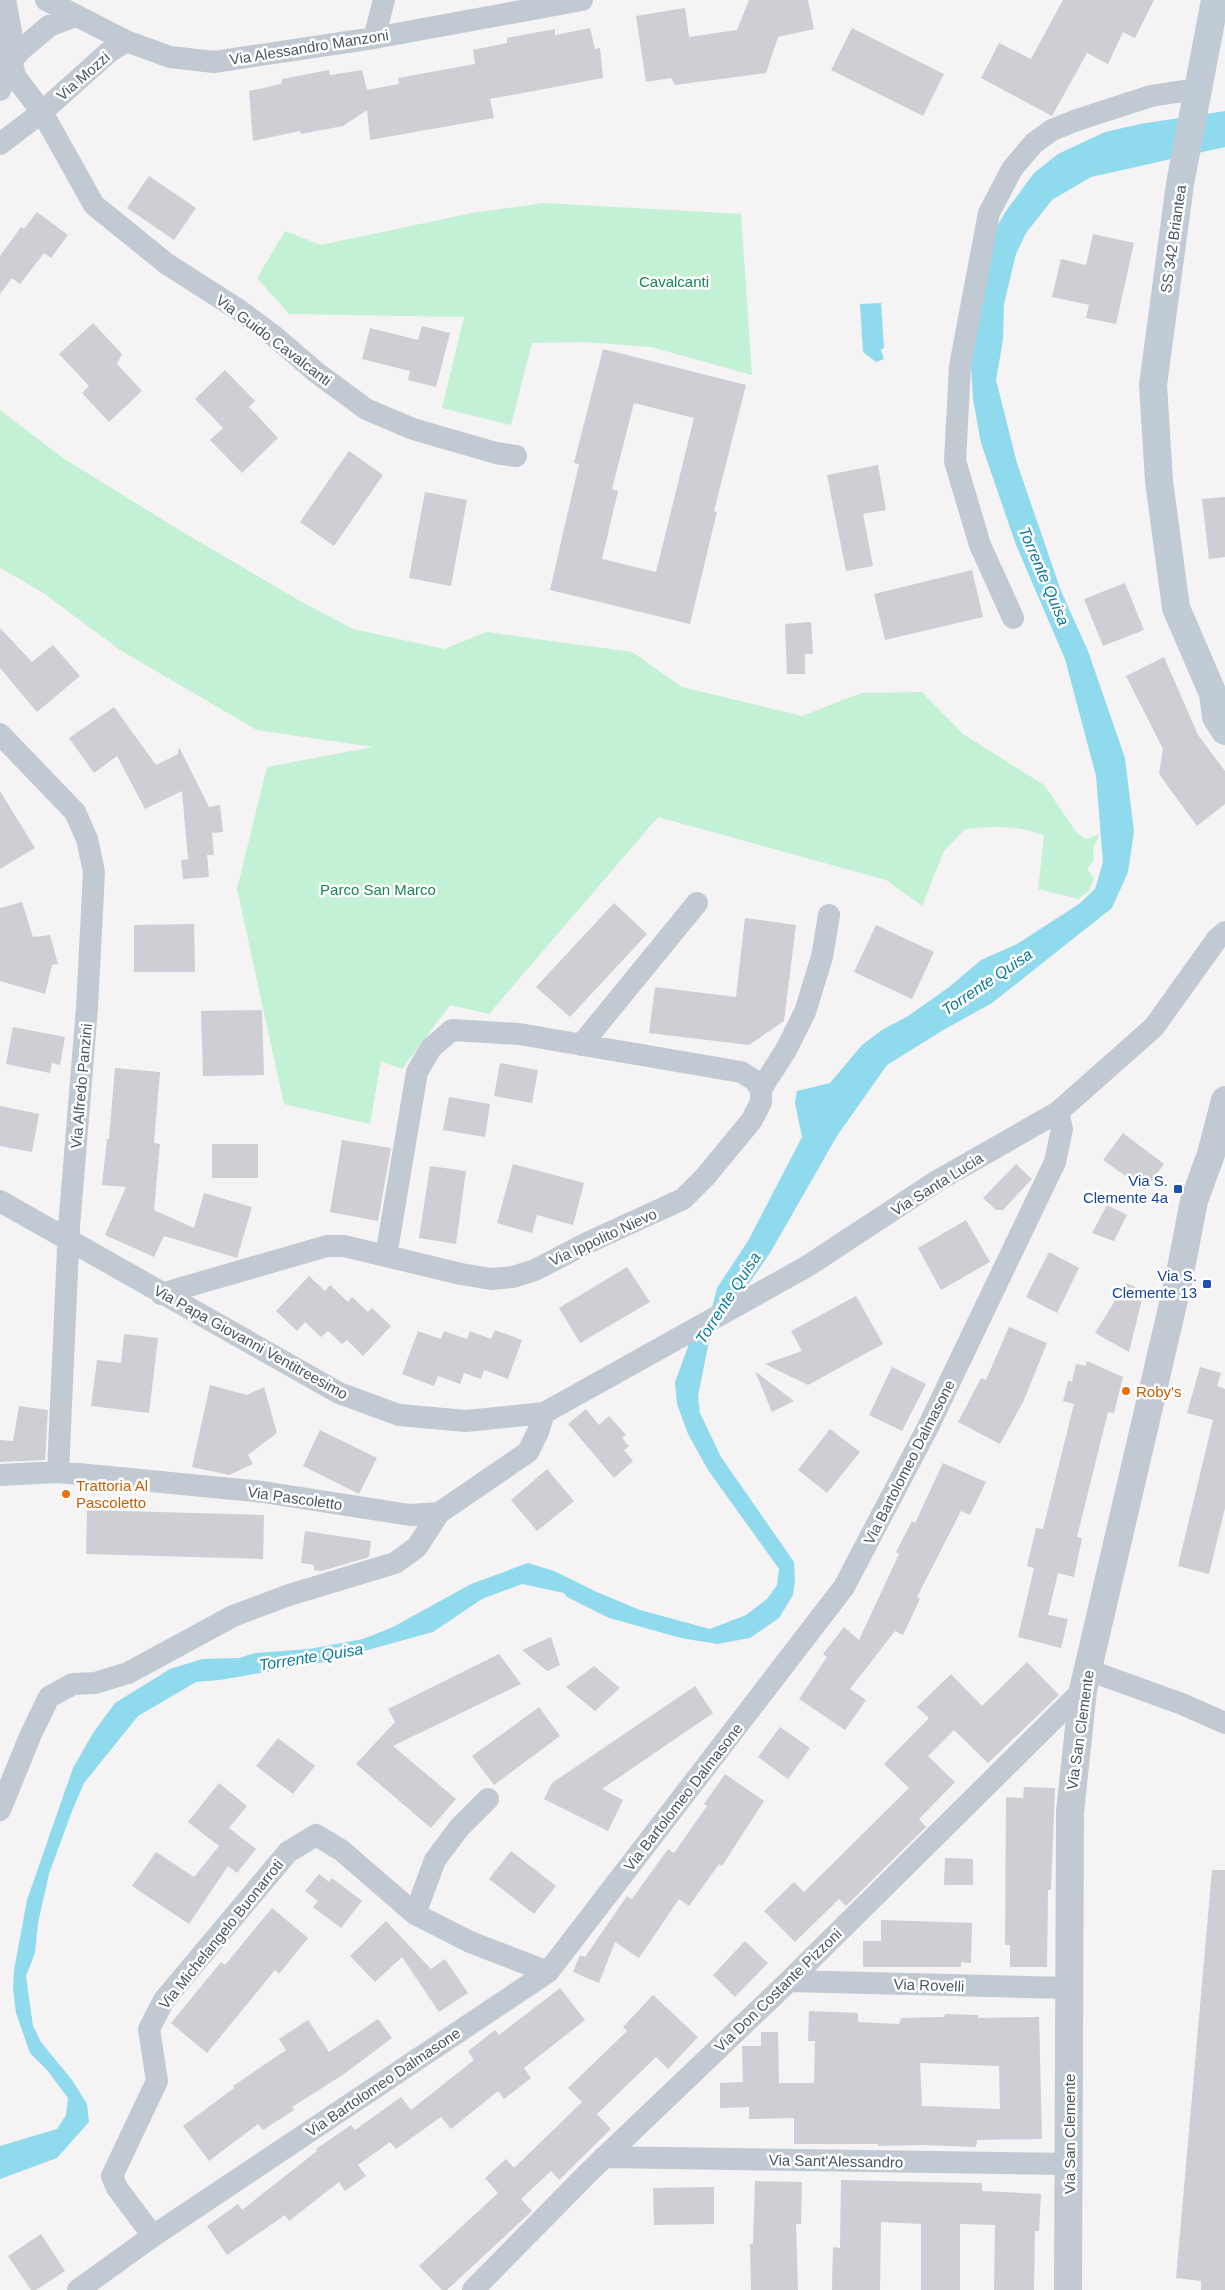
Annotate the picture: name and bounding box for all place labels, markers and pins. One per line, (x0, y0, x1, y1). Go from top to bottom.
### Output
place label: Via S. Clemente 4a (1083, 1172, 1169, 1206)
marker: Via S. Clemente 4a (1172, 1183, 1184, 1195)
place label: Via S. Clemente 13 (1112, 1267, 1197, 1301)
marker: Via S. Clemente 13 (1201, 1278, 1213, 1290)
place label: Roby's (1136, 1383, 1181, 1400)
marker: Roby's (1120, 1385, 1132, 1397)
place label: Trattoria Al Pascoletto (76, 1477, 148, 1511)
marker: Trattoria Al Pascoletto (60, 1488, 72, 1500)

